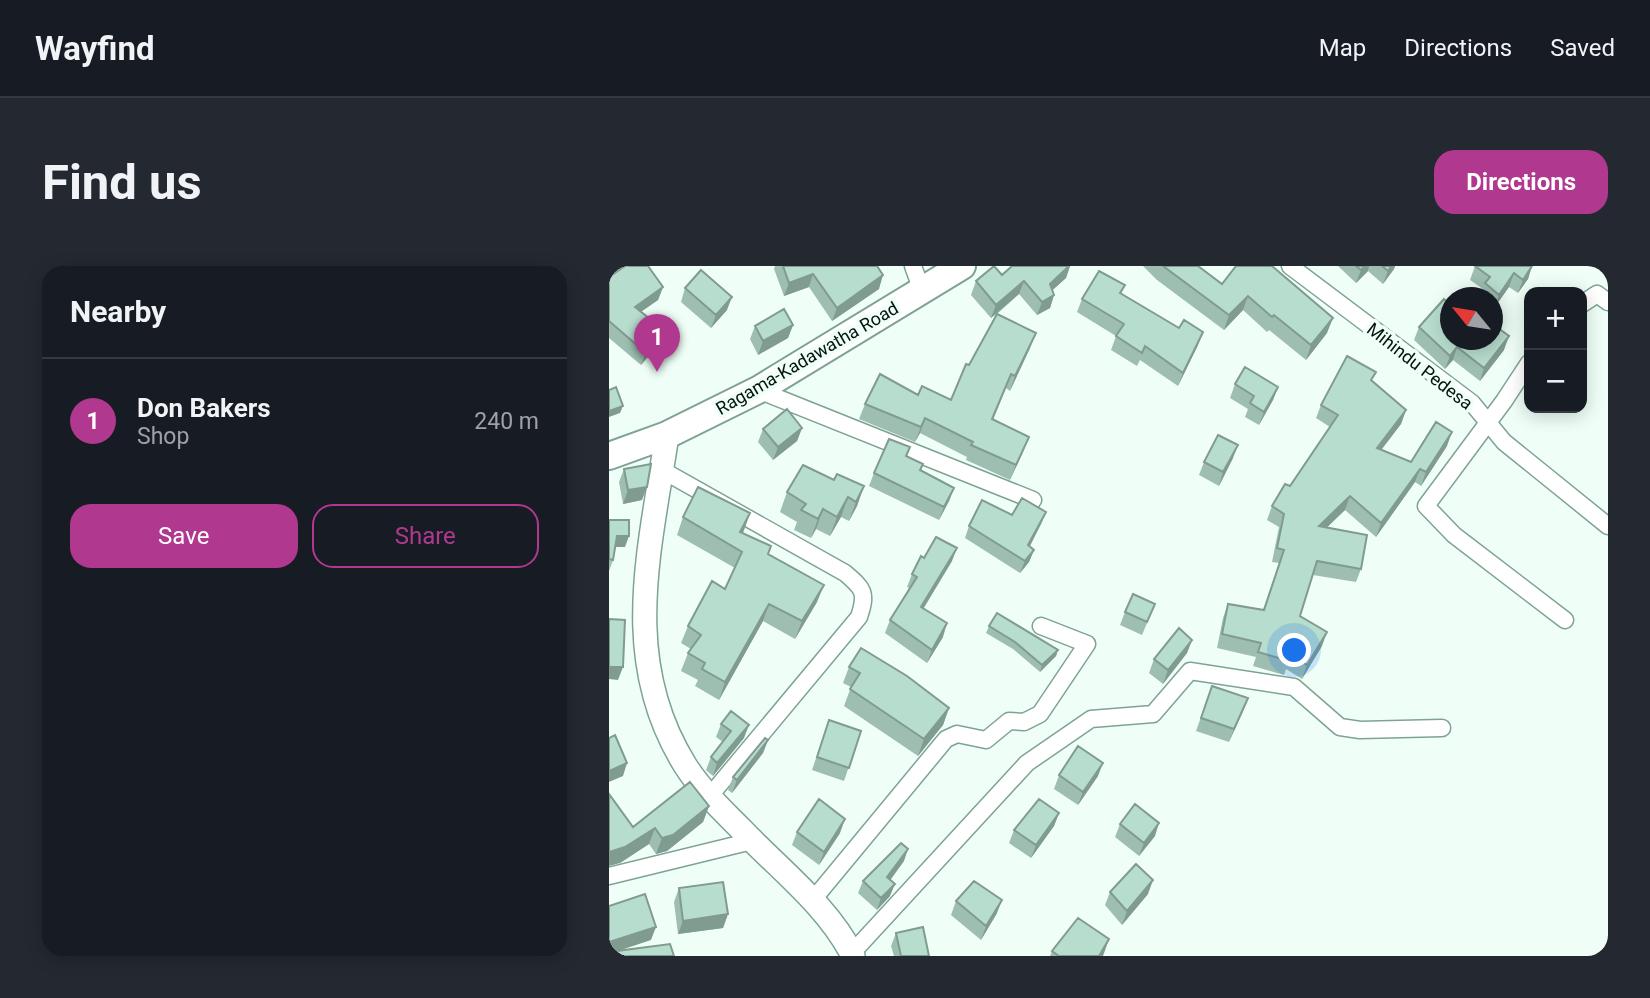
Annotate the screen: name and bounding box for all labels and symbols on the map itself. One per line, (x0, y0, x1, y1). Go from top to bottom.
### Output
north arrow (1440, 287, 1503, 350)
street label: Ragama-Kadawatha Road (712, 297, 902, 419)
pin: 1 (634, 314, 680, 372)
street label: Mihindu Pedesa (1363, 318, 1477, 414)
your location (1277, 633, 1311, 667)

